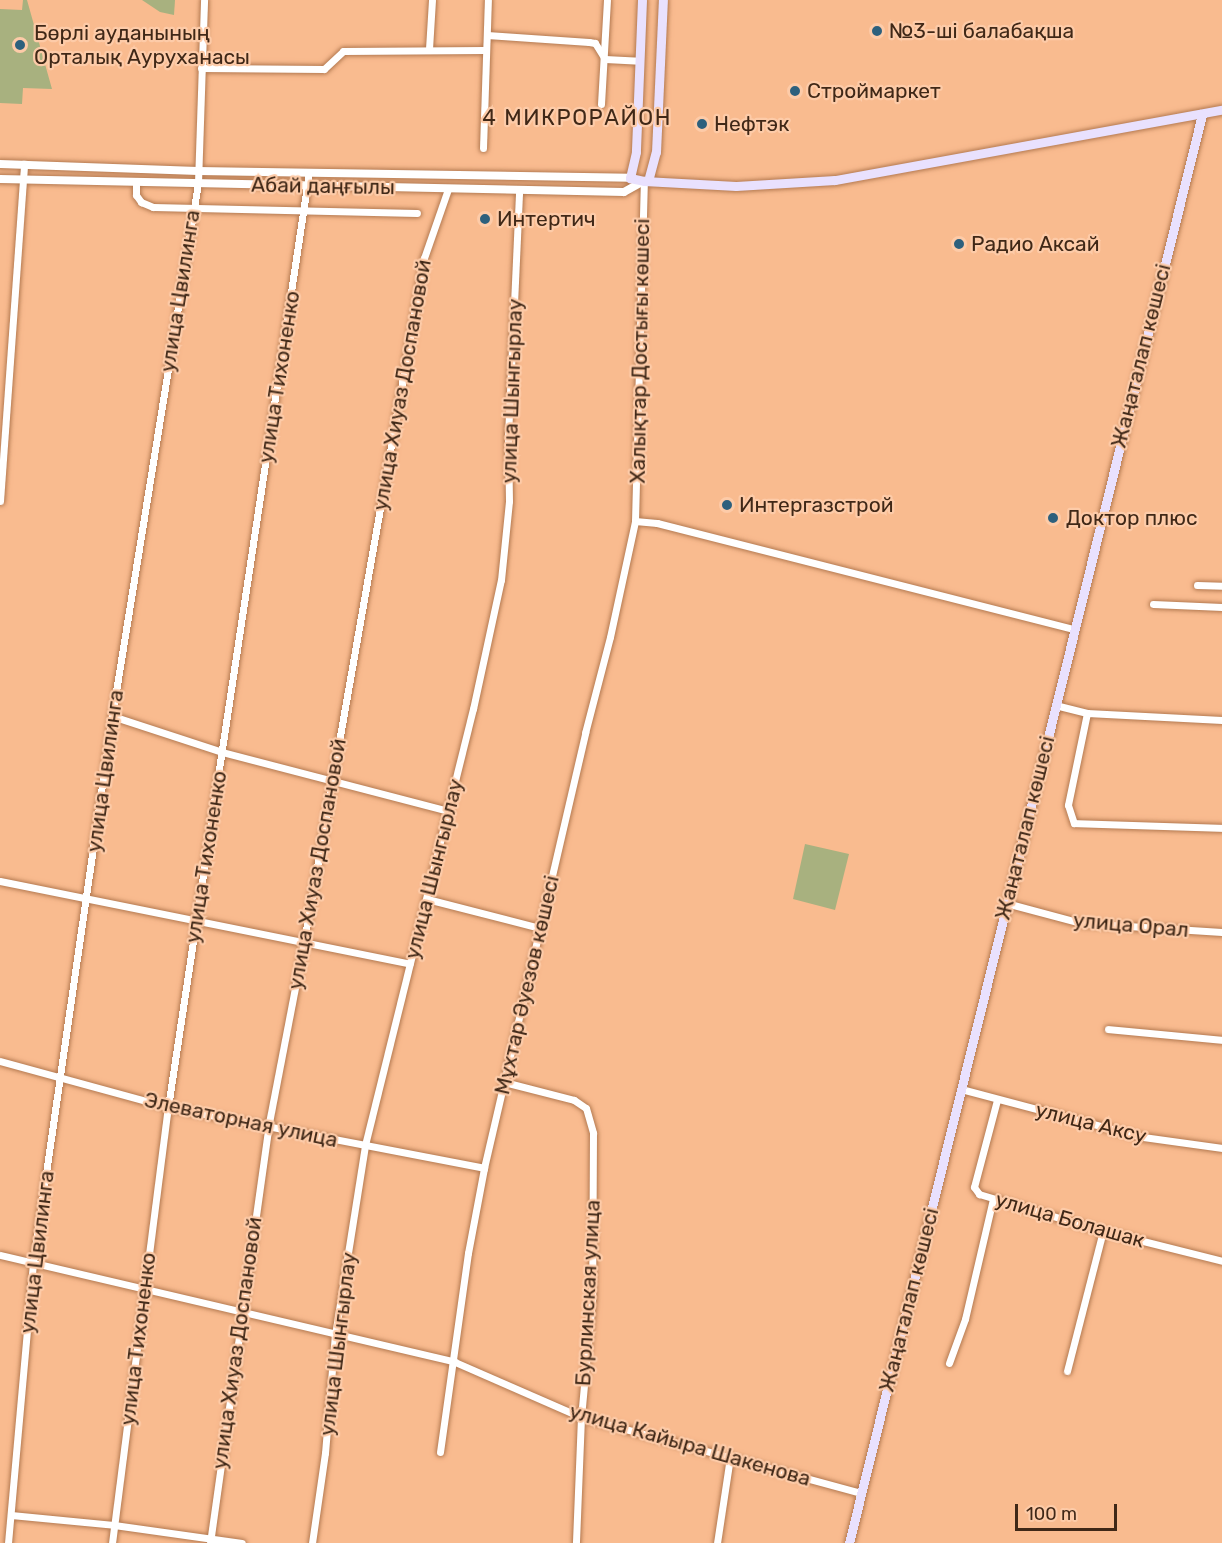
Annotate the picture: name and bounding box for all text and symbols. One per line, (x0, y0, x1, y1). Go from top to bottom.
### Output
place label: №3-ші балабақша (889, 18, 1074, 44)
place label: Бөрлі ауданының Орталық Ауруханасы (34, 20, 250, 70)
marker: №3-ші балабақша (870, 24, 884, 38)
marker: Бөрлі ауданының Орталық Ауруханасы (11, 36, 29, 54)
place label: Строймаркет (807, 78, 941, 104)
marker: Строймаркет (788, 84, 802, 98)
district label: 4 МИКРОРАЙОН (482, 105, 672, 131)
place label: Нефтэк (714, 111, 789, 137)
marker: Нефтэк (695, 117, 709, 131)
street label: Абай даңғылы (251, 172, 395, 200)
place label: Интертич (497, 206, 595, 232)
street label: улица Цвилинга (155, 208, 205, 374)
marker: Интертич (478, 212, 492, 226)
street label: Халықтар Достығы көшесі (625, 218, 655, 484)
place label: Радио Аксай (971, 231, 1099, 257)
marker: Радио Аксай (952, 237, 966, 251)
street label: улица Хиуаз Доспановой (367, 257, 437, 513)
street label: Жаңаталап көшесі (1106, 261, 1176, 451)
street label: улица Тихоненко (253, 289, 305, 465)
street label: улица Шынгырлау (496, 298, 528, 484)
place label: Интергазстрой (739, 492, 893, 518)
marker: Интергазстрой (720, 498, 734, 512)
place label: Доктор плюс (1066, 505, 1198, 531)
marker: Доктор плюс (1044, 509, 1062, 527)
street label: улица Цвилинга (81, 688, 129, 854)
street label: Жаңаталап көшесі (990, 733, 1060, 923)
street label: улица Хиуаз Доспановой (282, 736, 352, 992)
street label: улица Тихоненко (180, 769, 232, 945)
street label: улица Шынгырлау (399, 776, 469, 962)
street label: Мұхтар Әуезов көшесі (490, 873, 564, 1097)
street label: улица Орал (1072, 907, 1190, 943)
street label: Элеваторная улица (142, 1087, 340, 1153)
street label: улица Аксу (1033, 1097, 1149, 1149)
street label: улица Цвилинга (15, 1169, 59, 1335)
street label: улица Болашак (993, 1187, 1147, 1253)
street label: Бурлинская улица (571, 1199, 605, 1387)
street label: Жаңаталап көшесі (874, 1205, 944, 1395)
street label: улица Хиуаз Доспановой (207, 1215, 267, 1471)
street label: улица Тихоненко (115, 1251, 161, 1427)
street label: улица Шынгырлау (314, 1251, 362, 1437)
street label: улица Кайыра Шакенова (566, 1398, 814, 1492)
scale bar (1018, 1492, 1120, 1530)
text: 100 m (1026, 1503, 1077, 1525)

